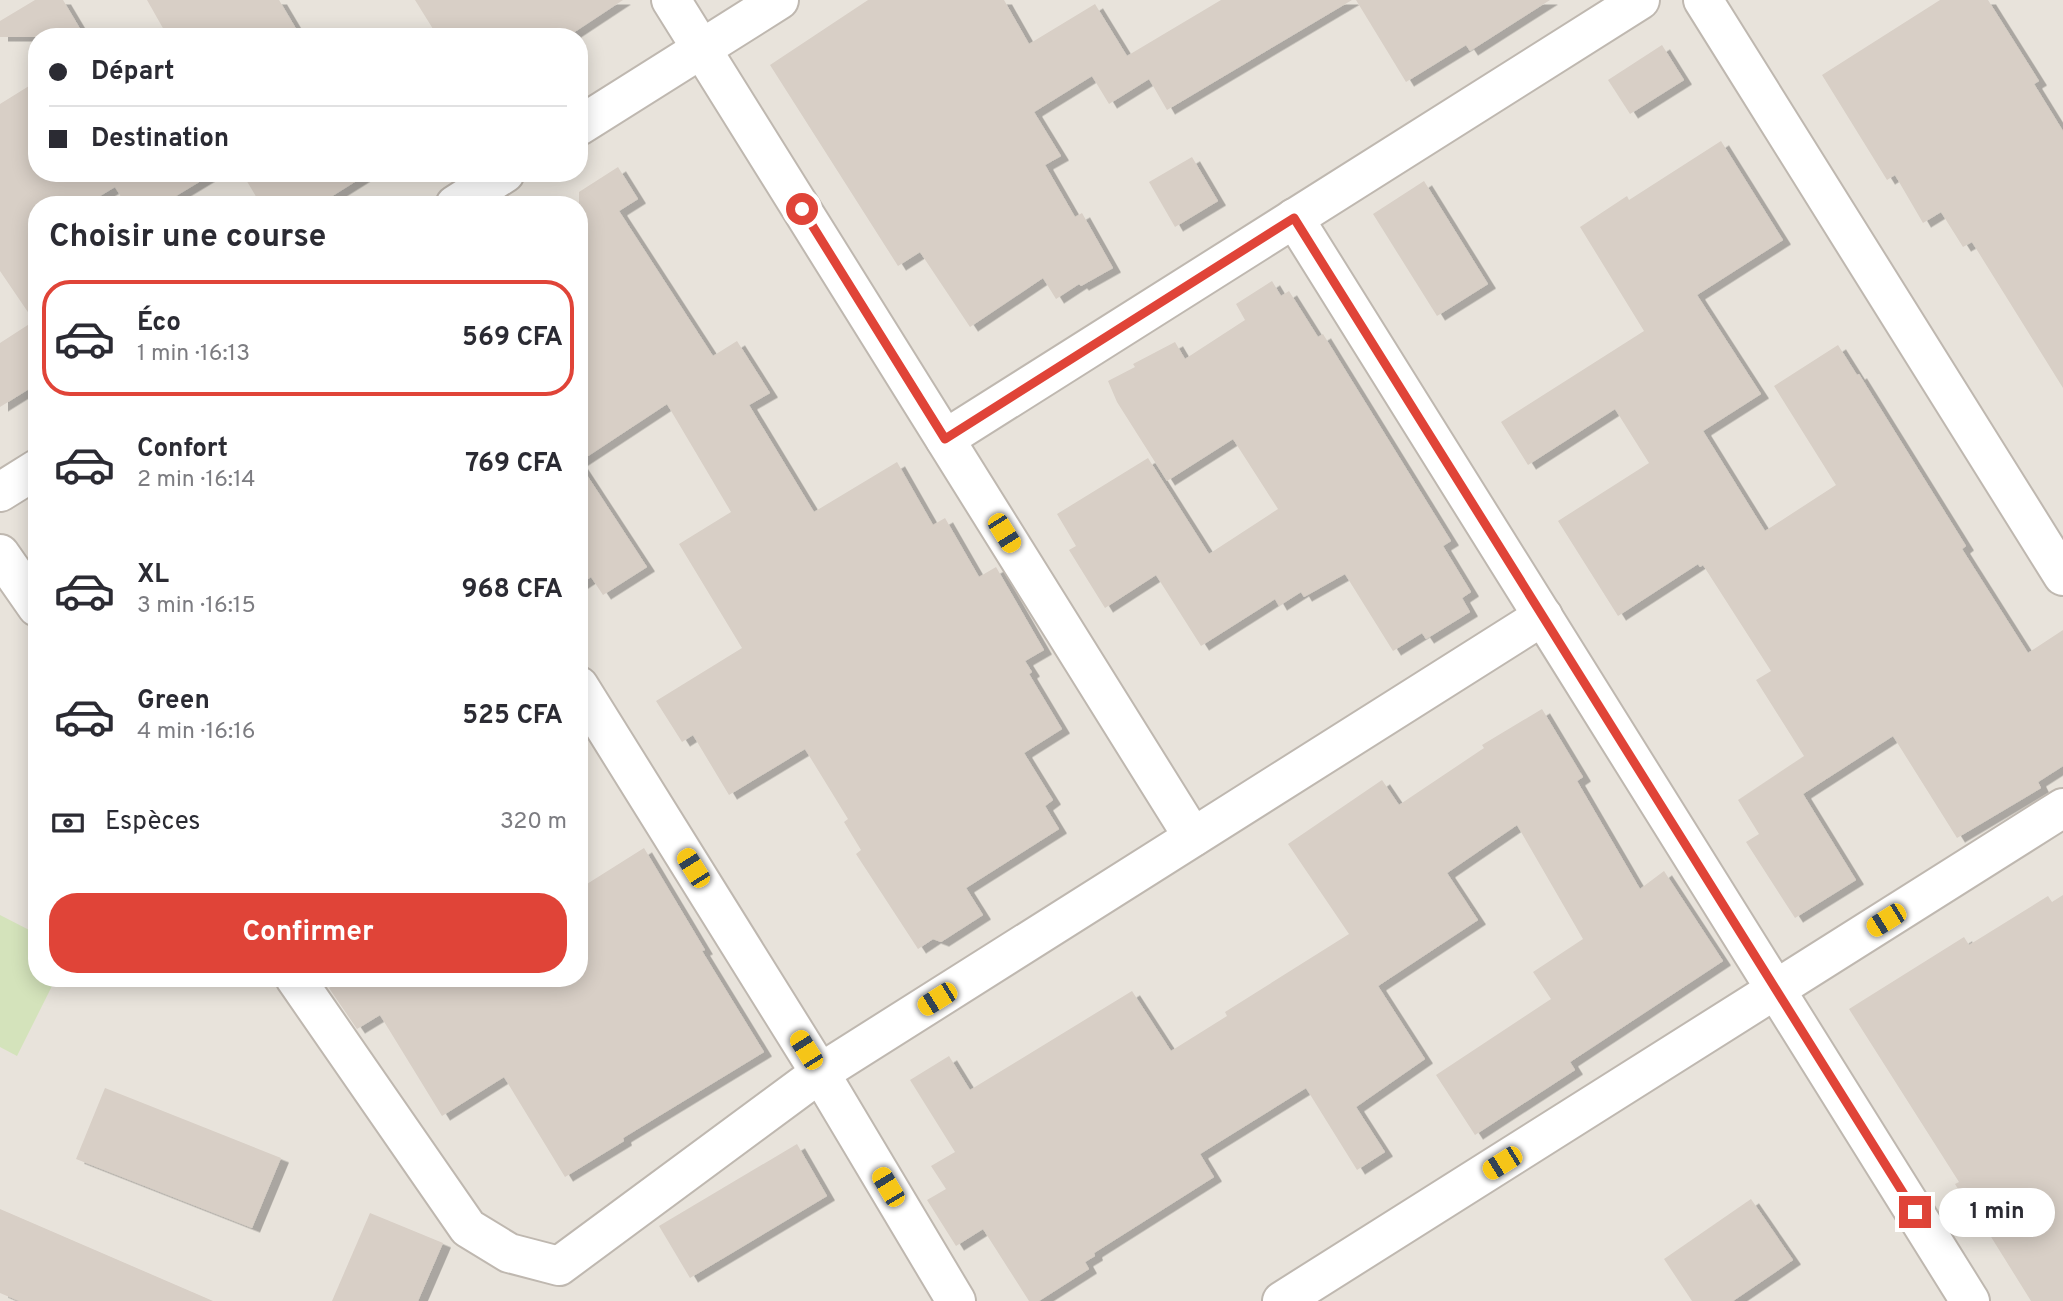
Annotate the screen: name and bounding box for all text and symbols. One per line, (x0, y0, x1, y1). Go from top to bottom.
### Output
text: Départ (91, 56, 175, 89)
text: Destination (91, 123, 229, 156)
route start (786, 193, 818, 225)
text: Choisir une course (49, 218, 326, 258)
icon: car (53, 307, 116, 370)
text: Éco (137, 307, 181, 340)
text: 569 CFA (462, 322, 563, 355)
text: 1 min · 16:13 (137, 340, 250, 369)
icon: car (53, 433, 116, 496)
text: Confort (137, 433, 228, 466)
text: 769 CFA (465, 448, 563, 481)
text: 2 min · 16:14 (137, 466, 255, 495)
car (984, 510, 1025, 556)
icon: car (53, 559, 116, 622)
text: XL (137, 559, 169, 592)
text: 968 CFA (462, 574, 563, 607)
text: 3 min · 16:15 (137, 592, 256, 621)
icon: car (53, 685, 116, 748)
text: Green (137, 685, 210, 718)
text: 525 CFA (462, 700, 563, 733)
text: 4 min · 16:16 (137, 718, 256, 747)
icon: cash (49, 804, 87, 842)
text: Espèces (105, 806, 201, 839)
text: 320 m (500, 808, 567, 837)
car (673, 845, 714, 891)
button: Confirmer (49, 893, 567, 973)
car (1863, 900, 1910, 940)
car (914, 979, 961, 1019)
car (786, 1027, 827, 1073)
car (1479, 1143, 1526, 1183)
car (869, 1164, 908, 1210)
callout: 1 min (1940, 1188, 2055, 1236)
route end (1899, 1196, 1931, 1228)
text: 1 min (1969, 1198, 2025, 1227)

